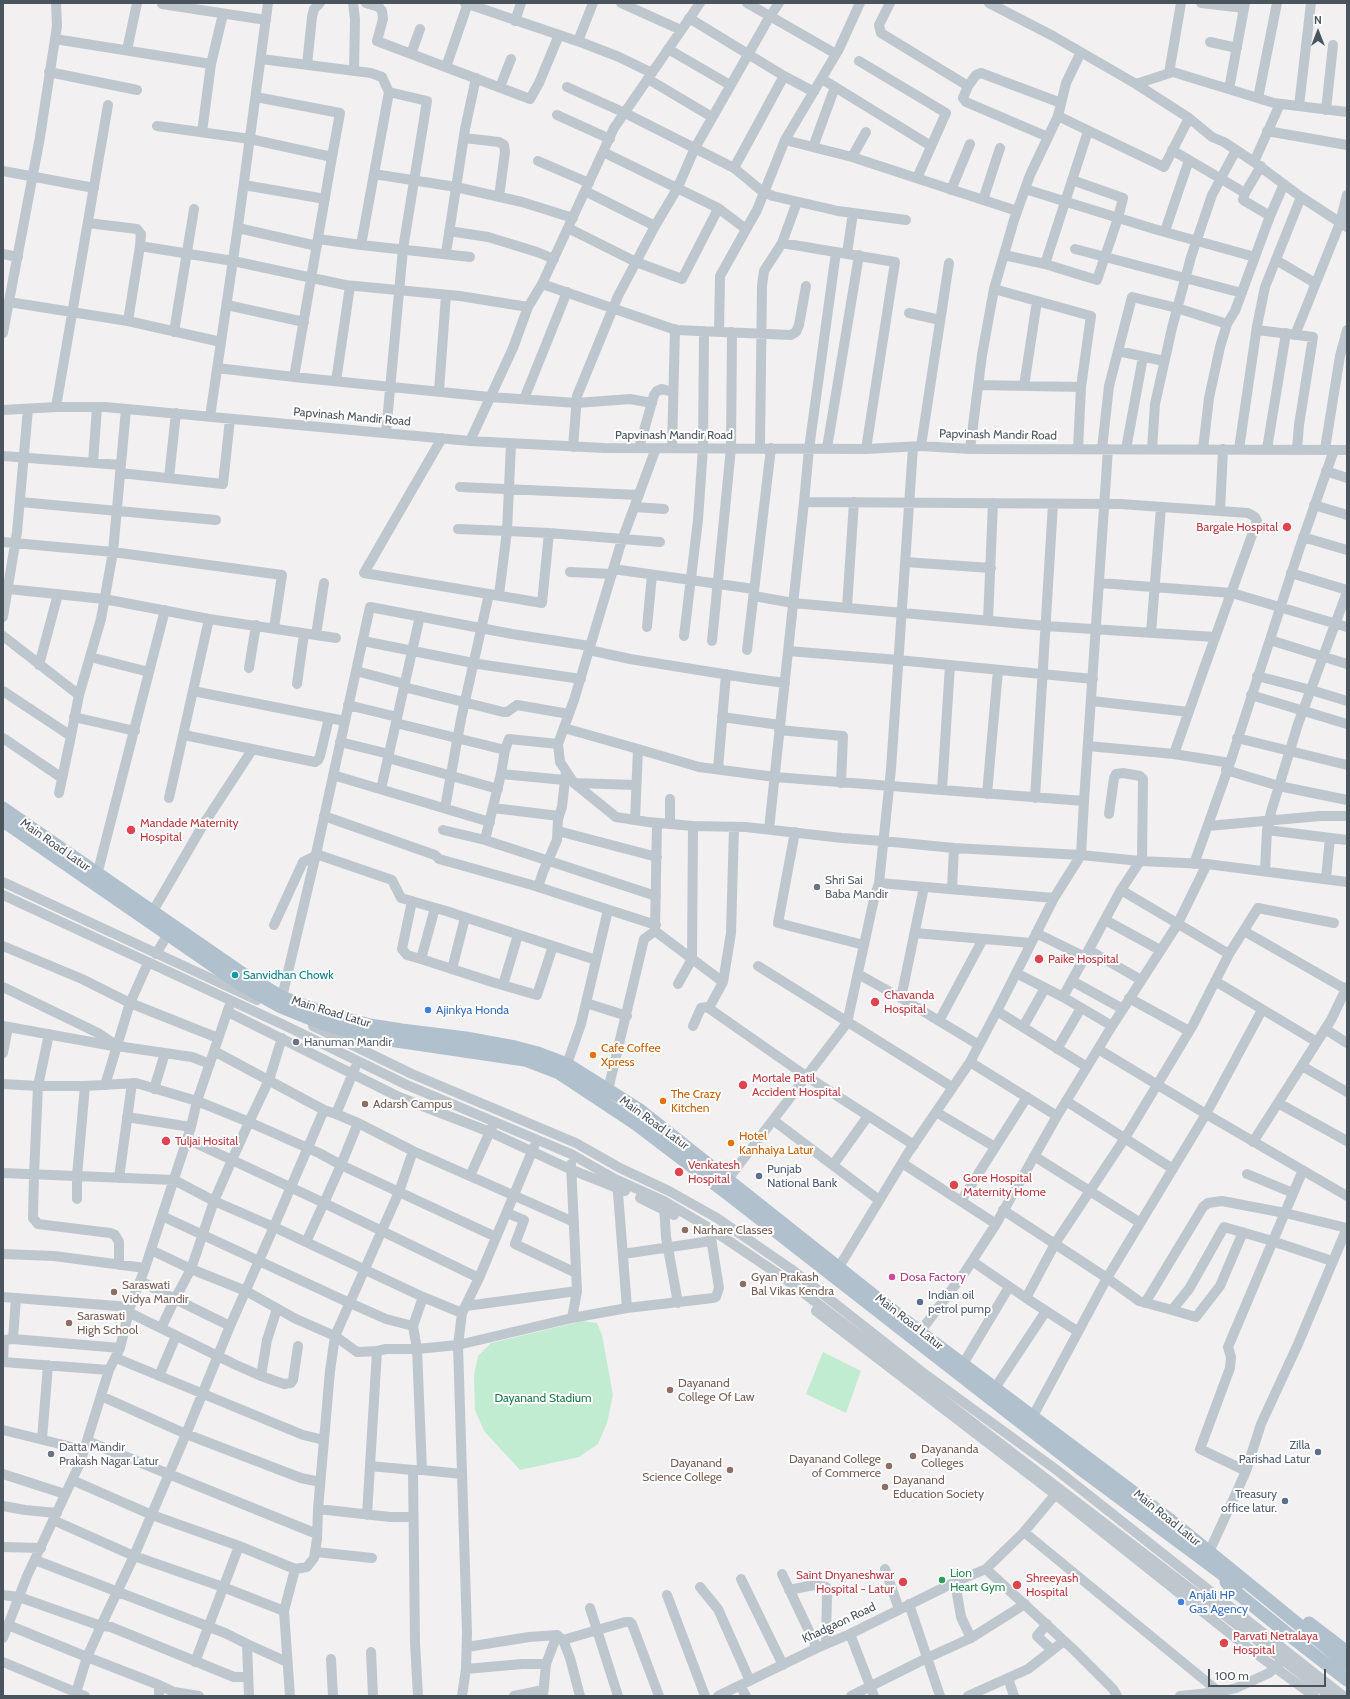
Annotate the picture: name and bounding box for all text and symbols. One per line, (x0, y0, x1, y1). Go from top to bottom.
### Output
north arrow (1298, 12, 1338, 52)
text: N (1314, 13, 1322, 27)
street label: Papvinash Mandir Road (293, 405, 411, 429)
street label: Papvinash Mandir Road (939, 427, 1057, 443)
street label: Papvinash Mandir Road (615, 428, 733, 442)
place label: Bargale Hospital (1196, 520, 1278, 534)
marker: Bargale Hospital (1281, 521, 1293, 533)
street label: Main Road Latur (17, 816, 93, 874)
place label: Mandade Maternity Hospital (140, 816, 239, 844)
marker: Mandade Maternity Hospital (125, 824, 137, 836)
place label: Shri Sai Baba Mandir (825, 873, 888, 901)
marker: Shri Sai Baba Mandir (812, 882, 822, 892)
place label: Paike Hospital (1048, 952, 1119, 966)
marker: Paike Hospital (1033, 953, 1045, 965)
place label: Sanvidhan Chowk (243, 968, 334, 982)
marker: Sanvidhan Chowk (230, 970, 240, 980)
place label: Chavanda Hospital (884, 988, 934, 1016)
street label: Main Road Latur (290, 993, 372, 1031)
marker: Chavanda Hospital (869, 996, 881, 1008)
place label: Ajinkya Honda (436, 1003, 509, 1017)
marker: Ajinkya Honda (423, 1005, 433, 1015)
place label: Hanuman Mandir (304, 1035, 392, 1049)
marker: Hanuman Mandir (291, 1037, 301, 1047)
place label: Cafe Coffee Xpress (601, 1041, 661, 1069)
marker: Cafe Coffee Xpress (588, 1050, 598, 1060)
place label: Mortale Patil Accident Hospital (752, 1071, 841, 1099)
marker: Mortale Patil Accident Hospital (737, 1079, 749, 1091)
place label: The Crazy Kitchen (671, 1087, 721, 1115)
street label: Main Road Latur (617, 1093, 691, 1153)
marker: The Crazy Kitchen (658, 1096, 668, 1106)
place label: Adarsh Campus (373, 1097, 452, 1111)
marker: Adarsh Campus (360, 1099, 370, 1109)
place label: Hotel Kanhaiya Latur (739, 1129, 813, 1157)
place label: Tuljai Hosital (175, 1134, 238, 1148)
marker: Tuljai Hosital (160, 1135, 172, 1147)
marker: Hotel Kanhaiya Latur (726, 1138, 736, 1148)
place label: Venkatesh Hospital (688, 1158, 740, 1186)
place label: Punjab National Bank (767, 1162, 837, 1190)
marker: Venkatesh Hospital (673, 1166, 685, 1178)
marker: Punjab National Bank (754, 1171, 764, 1181)
place label: Gore Hospital Maternity Home (963, 1171, 1046, 1199)
marker: Gore Hospital Maternity Home (948, 1179, 960, 1191)
place label: Narhare Classes (693, 1223, 773, 1237)
marker: Narhare Classes (680, 1225, 690, 1235)
place label: Gyan Prakash Bal Vikas Kendra (751, 1270, 834, 1298)
place label: Dosa Factory (900, 1270, 966, 1284)
marker: Dosa Factory (887, 1272, 897, 1282)
place label: Saraswati Vidya Mandir (122, 1278, 189, 1306)
marker: Gyan Prakash Bal Vikas Kendra (738, 1279, 748, 1289)
marker: Saraswati Vidya Mandir (109, 1287, 119, 1297)
place label: Indian oil petrol pump (928, 1288, 991, 1316)
street label: Main Road Latur (872, 1291, 946, 1353)
marker: Indian oil petrol pump (915, 1297, 925, 1307)
place label: Saraswati High School (77, 1309, 138, 1337)
marker: Saraswati High School (64, 1318, 74, 1328)
place label: Dayanand College Of Law (678, 1376, 755, 1404)
marker: Dayanand College Of Law (665, 1385, 675, 1395)
park label: Dayanand Stadium (494, 1391, 592, 1405)
place label: Zilla Parishad Latur (1239, 1438, 1310, 1466)
place label: Datta Mandir Prakash Nagar Latur (59, 1440, 159, 1468)
place label: Dayananda Colleges (921, 1442, 978, 1470)
marker: Zilla Parishad Latur (1313, 1447, 1323, 1457)
marker: Datta Mandir Prakash Nagar Latur (46, 1449, 56, 1459)
marker: Dayananda Colleges (908, 1451, 918, 1461)
place label: Dayanand College of Commerce (789, 1452, 881, 1480)
place label: Dayanand Science College (642, 1456, 722, 1484)
marker: Dayanand College of Commerce (884, 1461, 894, 1471)
marker: Dayanand Science College (725, 1465, 735, 1475)
place label: Dayanand Education Society (893, 1473, 984, 1501)
marker: Dayanand Education Society (880, 1482, 890, 1492)
street label: Main Road Latur (1131, 1487, 1203, 1549)
place label: Treasury office latur. (1221, 1487, 1277, 1515)
marker: Treasury office latur. (1280, 1496, 1290, 1506)
place label: Lion Heart Gym (950, 1566, 1005, 1594)
place label: Saint Dnyaneshwar Hospital - Latur (796, 1568, 894, 1596)
place label: Shreeyash Hospital (1026, 1571, 1079, 1599)
marker: Lion Heart Gym (937, 1575, 947, 1585)
marker: Saint Dnyaneshwar Hospital - Latur (897, 1576, 909, 1588)
marker: Shreeyash Hospital (1011, 1579, 1023, 1591)
place label: Anjali HP Gas Agency (1189, 1588, 1248, 1616)
marker: Anjali HP Gas Agency (1176, 1597, 1186, 1607)
street label: Khadgaon Road (800, 1600, 878, 1646)
place label: Parvati Netralaya Hospital (1233, 1629, 1318, 1657)
marker: Parvati Netralaya Hospital (1218, 1637, 1230, 1649)
scale bar (1210, 1661, 1328, 1687)
text: 100 m (1215, 1668, 1249, 1683)

